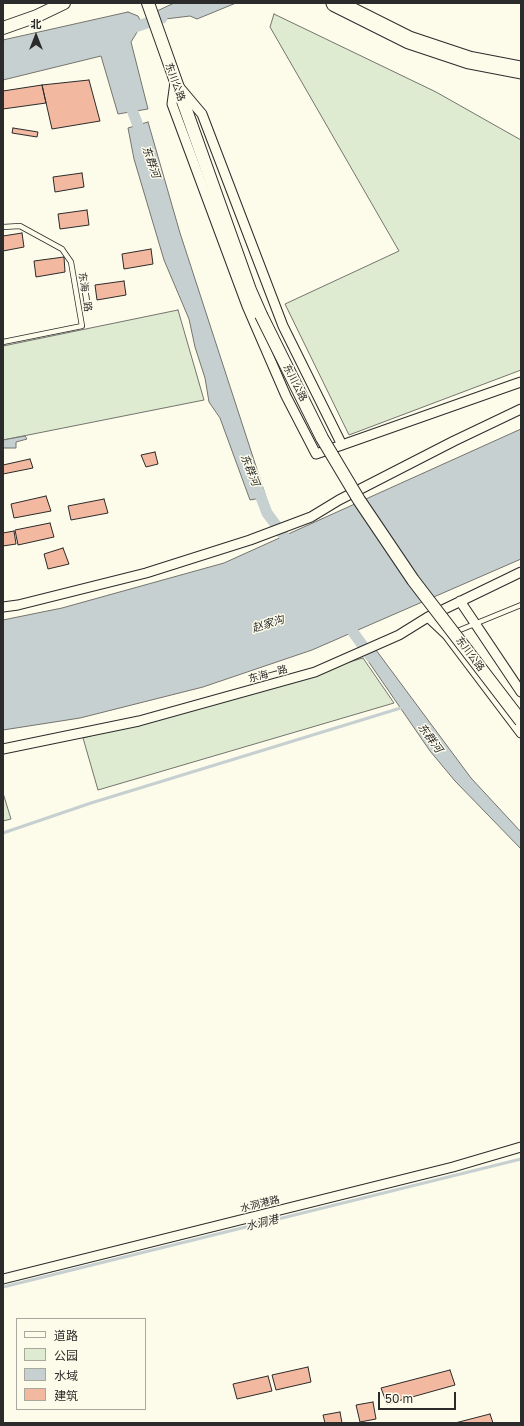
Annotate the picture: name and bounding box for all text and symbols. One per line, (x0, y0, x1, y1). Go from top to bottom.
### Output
north arrow (16, 16, 56, 56)
text: 北 (31, 17, 42, 30)
street label: 东川公路 (163, 61, 187, 103)
water label: 东群河 (139, 144, 163, 180)
street label: 东海二路 (76, 271, 94, 313)
street label: 东川公路 (281, 362, 309, 404)
water label: 东群河 (238, 452, 262, 488)
water label: 赵家沟 (250, 613, 286, 635)
street label: 东川公路 (453, 634, 487, 674)
street label: 东海一路 (247, 663, 289, 685)
water label: 东群河 (415, 721, 445, 755)
street label: 水洞港路 (239, 1193, 281, 1215)
water label: 水洞港 (244, 1213, 280, 1233)
legend (16, 1318, 146, 1410)
text: 道路 (54, 1328, 78, 1343)
text: 公园 (54, 1348, 78, 1363)
text: 水域 (54, 1368, 78, 1383)
scale bar (380, 1384, 458, 1410)
text: 建筑 (54, 1388, 78, 1403)
text: 50 m (385, 1391, 413, 1406)

